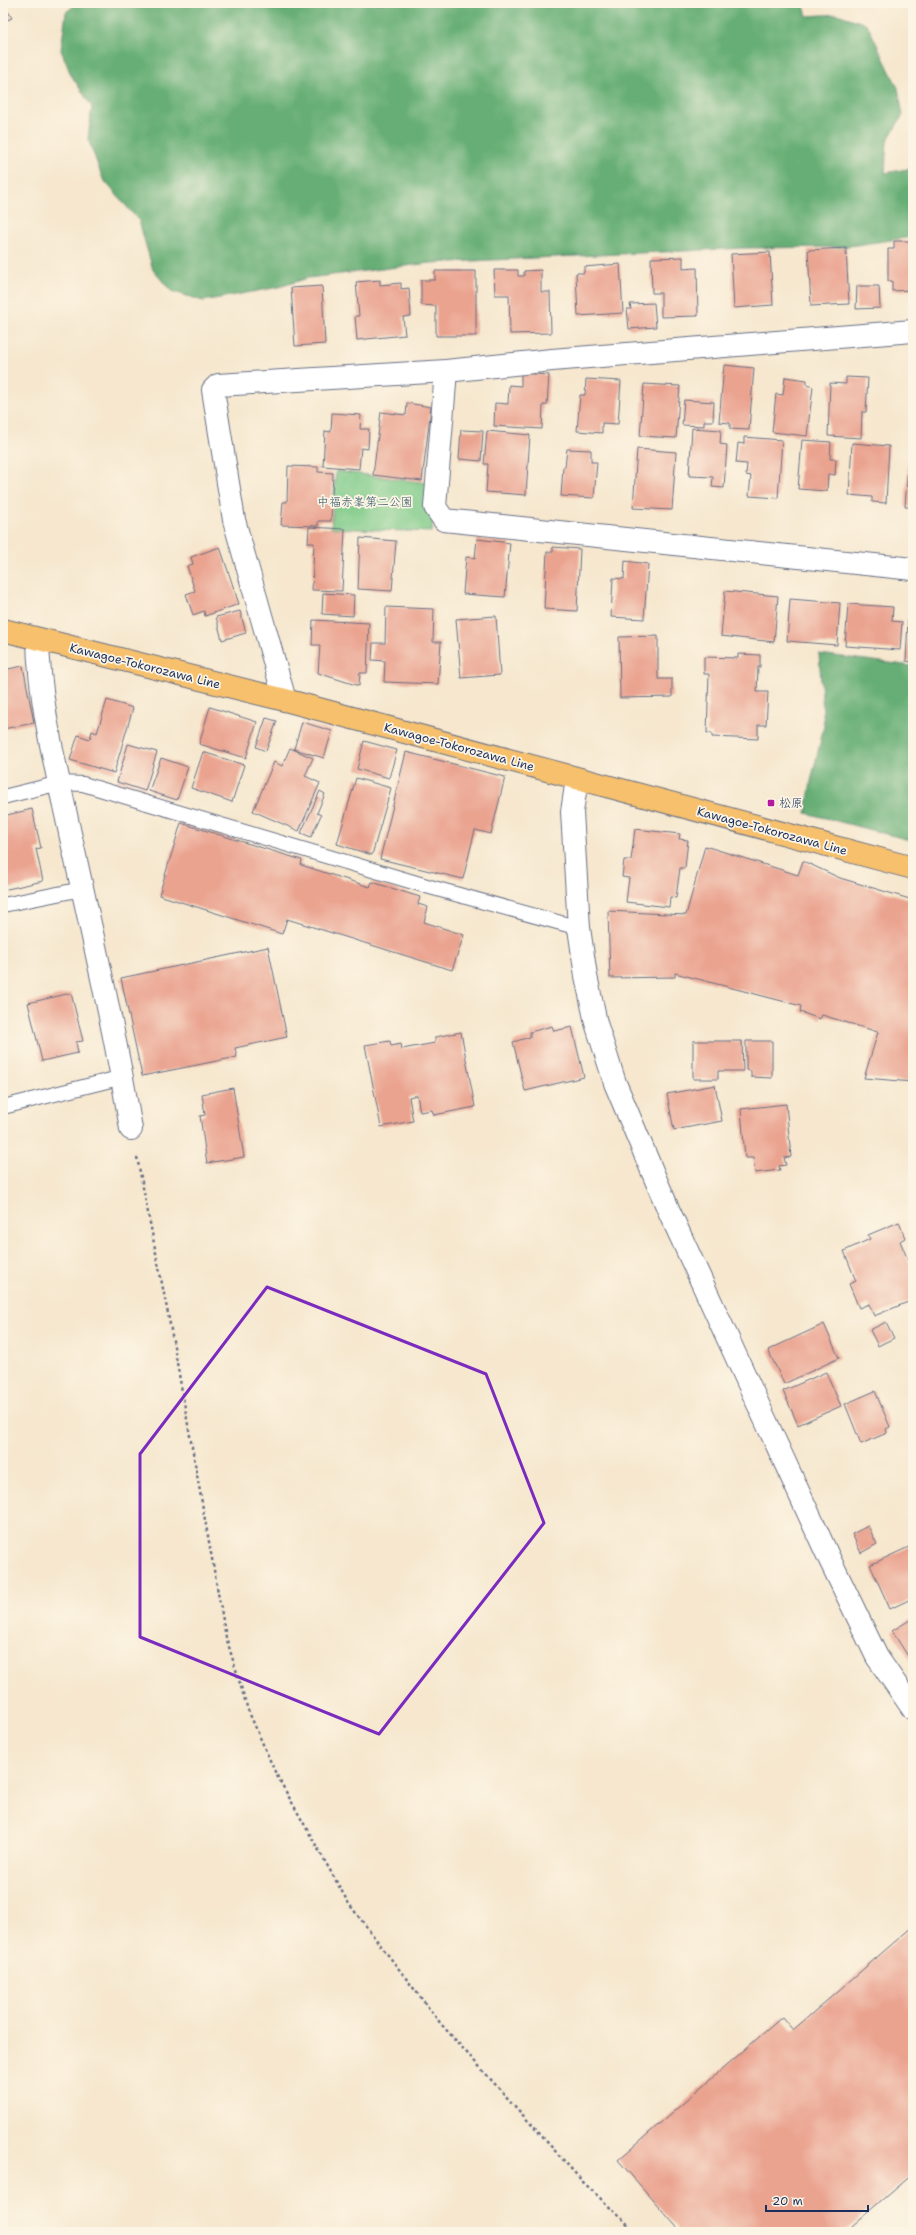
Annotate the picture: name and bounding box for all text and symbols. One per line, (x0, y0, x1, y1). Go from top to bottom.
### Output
park label: 中福赤峯第二公園 (317, 494, 413, 510)
street label: Kawagoe-Tokorozawa Line (68, 640, 222, 693)
street label: Kawagoe-Tokorozawa Line (382, 719, 536, 775)
place label: 松原 (779, 795, 803, 811)
marker: 松原 (766, 798, 776, 808)
street label: Kawagoe-Tokorozawa Line (695, 803, 849, 859)
scale bar (766, 2187, 868, 2213)
text: 20 m (772, 2193, 803, 2209)

